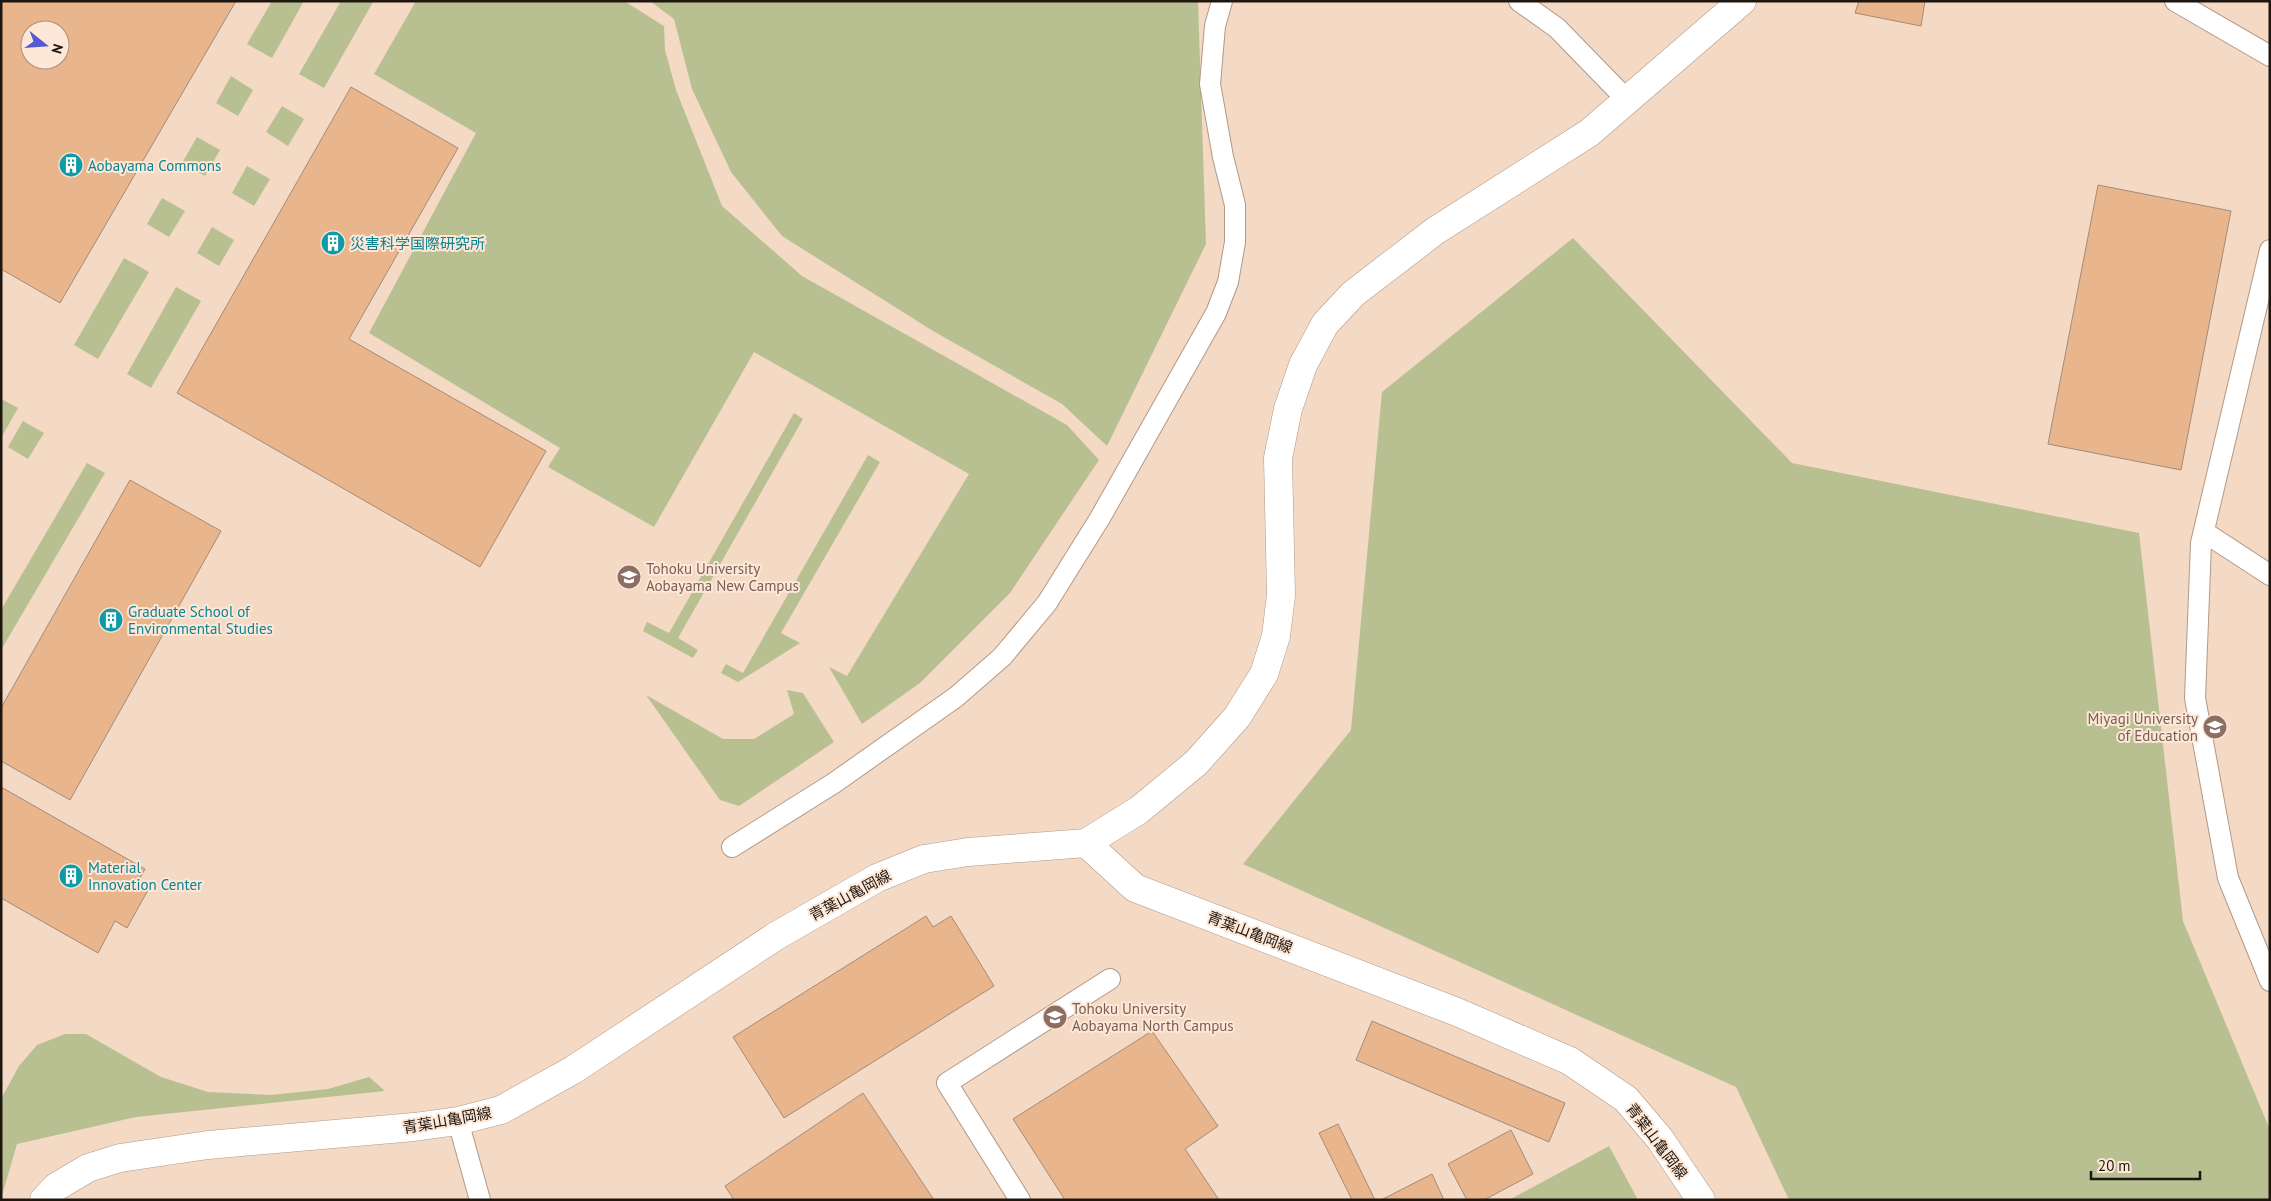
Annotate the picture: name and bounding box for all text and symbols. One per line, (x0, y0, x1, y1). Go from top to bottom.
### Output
north arrow (20, 20, 70, 70)
text: N (47, 42, 67, 56)
building icon: Aobayama Commons (58, 152, 84, 178)
place label: Aobayama Commons (88, 156, 221, 175)
building icon: 災害科学国際研究所 (320, 230, 346, 256)
place label: 災害科学国際研究所 (350, 234, 485, 253)
place label: Tohoku University Aobayama New Campus (646, 559, 799, 595)
school or university icon: Tohoku University Aobayama New Campus (616, 564, 642, 590)
place label: Graduate School of Environmental Studies (128, 602, 273, 638)
building icon: Graduate School of Environmental Studies (98, 607, 124, 633)
place label: Miyagi University of Education (2087, 709, 2198, 745)
school or university icon: Miyagi University of Education (2202, 714, 2228, 740)
place label: Material Innovation Center (88, 858, 202, 894)
building icon: Material Innovation Center (58, 863, 84, 889)
street label: 青葉山亀岡線 (806, 865, 894, 925)
street label: 青葉山亀岡線 (1205, 907, 1295, 957)
place label: Tohoku University Aobayama North Campus (1072, 999, 1234, 1035)
school or university icon: Tohoku University Aobayama North Campus (1042, 1004, 1068, 1030)
street label: 青葉山亀岡線 (1622, 1099, 1692, 1183)
street label: 青葉山亀岡線 (401, 1103, 493, 1137)
scale bar (2091, 1148, 2200, 1180)
text: 20 m (2098, 1156, 2131, 1175)

